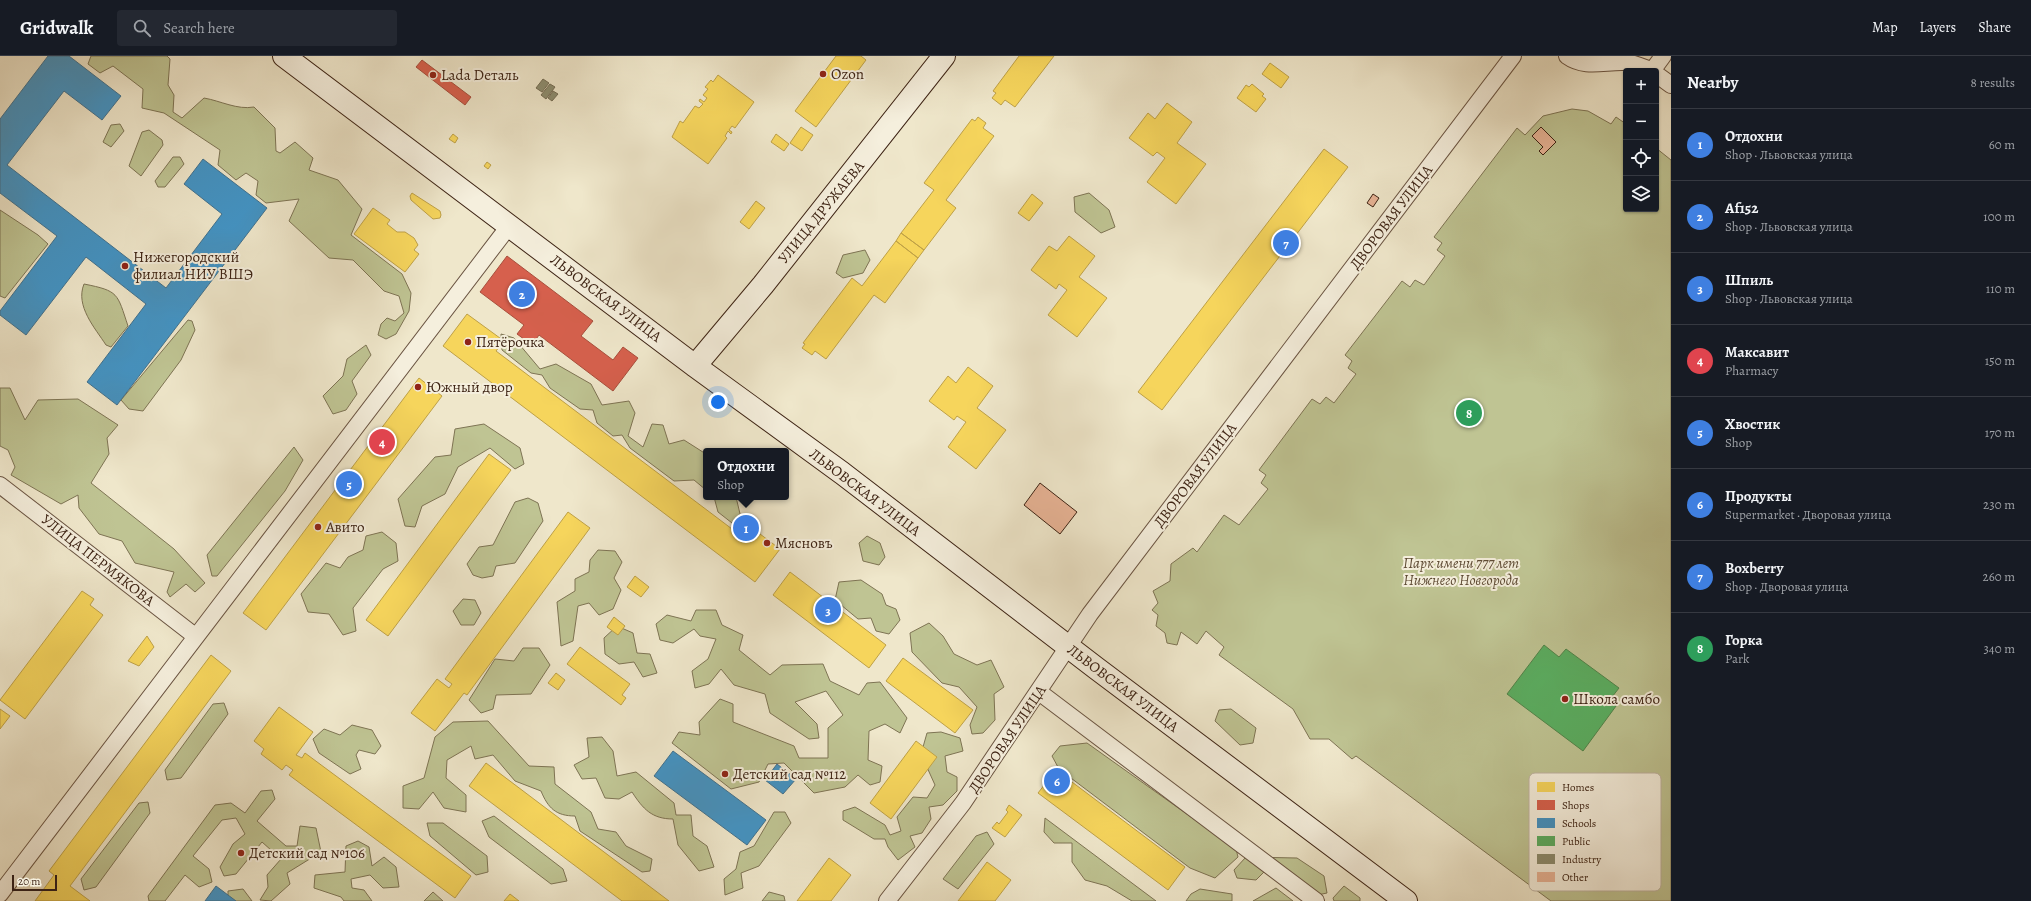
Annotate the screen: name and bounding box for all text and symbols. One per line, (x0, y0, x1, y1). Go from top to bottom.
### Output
search box (117, 10, 397, 46)
text: Gridwalk (20, 15, 93, 41)
icon: search (131, 17, 153, 39)
text: Search here (163, 18, 235, 38)
text: Map (1872, 18, 1898, 37)
text: Layers (1920, 18, 1956, 37)
text: Share (1978, 18, 2011, 37)
place label: Ozon (831, 64, 864, 84)
place label: Lada Dеталь (441, 65, 519, 85)
map controls (1623, 68, 1659, 212)
button: + (1623, 68, 1659, 104)
marker: Ozon (818, 69, 828, 79)
marker: Lada Dеталь (428, 70, 438, 80)
text: Nearby (1687, 71, 1738, 94)
text: 8 results (1971, 74, 2015, 91)
button: − (1623, 104, 1659, 140)
text: Отдохни (1725, 126, 1783, 146)
text: 1 (1698, 136, 1702, 153)
text: 60 m (1989, 136, 2015, 153)
button: locate (1623, 140, 1659, 176)
text: Shop · Львовская улица (1725, 146, 1853, 163)
street label: УЛИЦА ДРУЖАЕВА (773, 156, 869, 268)
street label: ДВОРОВАЯ УЛИЦА (1345, 160, 1437, 273)
button: layers (1623, 176, 1659, 212)
text: Af152 (1725, 198, 1759, 218)
text: 2 (1697, 208, 1703, 225)
text: 100 m (1983, 208, 2015, 225)
text: Shop · Львовская улица (1725, 218, 1853, 235)
pin: 7 (1273, 228, 1299, 258)
place label: Нижегородский филиал НИУ ВШЭ (133, 247, 253, 284)
street label: ЛЬВОВСКАЯ УЛИЦА (546, 250, 666, 347)
marker: Нижегородский филиал НИУ ВШЭ (120, 261, 130, 271)
text: Шпиль (1725, 270, 1773, 290)
pin: 2 (509, 279, 535, 309)
text: 3 (1697, 280, 1703, 297)
text: 110 m (1986, 280, 2015, 297)
text: Shop · Львовская улица (1725, 290, 1853, 307)
place label: Пятёрочка (476, 332, 545, 352)
marker: Пятёрочка (463, 337, 473, 347)
text: Максавит (1725, 342, 1789, 362)
text: 4 (1697, 352, 1703, 369)
text: 150 m (1985, 352, 2015, 369)
text: Pharmacy (1725, 362, 1778, 379)
place label: Южный двор (426, 377, 513, 397)
marker: Южный двор (413, 382, 423, 392)
your location (708, 392, 728, 412)
pin: 8 (1456, 398, 1482, 428)
text: Хвостик (1725, 414, 1780, 434)
street label: ДВОРОВАЯ УЛИЦА (1149, 418, 1241, 531)
text: 5 (1697, 424, 1703, 441)
text: 170 m (1985, 424, 2015, 441)
pin: 4 (369, 427, 395, 457)
text: Shop (1725, 434, 1752, 451)
street label: ЛЬВОВСКАЯ УЛИЦА (805, 444, 925, 541)
popup (703, 448, 789, 500)
text: Отдохни (717, 456, 775, 476)
pin: 5 (336, 469, 362, 499)
text: Shop (717, 476, 744, 493)
text: Продукты (1725, 486, 1792, 506)
text: 6 (1697, 496, 1703, 513)
text: 230 m (1983, 496, 2015, 513)
text: Supermarket · Дворовая улица (1725, 506, 1891, 523)
street label: УЛИЦА ПЕРМЯКОВА (37, 509, 159, 611)
pin: 1 (733, 513, 759, 543)
place label: Авито (325, 517, 365, 537)
marker: Авито (313, 522, 323, 532)
place label: Мясновъ (775, 533, 833, 553)
marker: Мясновъ (762, 538, 772, 548)
park label: Парк имени 777 лет Нижнего Новгорода (1403, 553, 1519, 590)
text: Boxberry (1725, 558, 1783, 578)
text: 7 (1697, 568, 1703, 585)
text: 260 m (1982, 568, 2015, 585)
text: Shop · Дворовая улица (1725, 578, 1848, 595)
pin: 3 (815, 595, 841, 625)
text: Горка (1725, 630, 1763, 650)
street label: ЛЬВОВСКАЯ УЛИЦА (1063, 640, 1183, 737)
text: 8 (1697, 640, 1703, 657)
text: 340 m (1983, 640, 2015, 657)
text: Park (1725, 650, 1749, 667)
street label: ДВОРОВАЯ УЛИЦА (963, 681, 1051, 797)
place label: Школа самбо (1573, 689, 1660, 709)
marker: Школа самбо (1560, 694, 1570, 704)
place label: Детский сад №112 (733, 764, 846, 784)
pin: 6 (1044, 766, 1070, 796)
marker: Детский сад №112 (720, 769, 730, 779)
legend (1529, 773, 1661, 891)
text: Homes (1562, 780, 1594, 795)
text: Shops (1562, 798, 1589, 813)
text: Schools (1562, 816, 1596, 831)
text: Public (1562, 834, 1590, 849)
place label: Детский сад №106 (249, 843, 365, 863)
marker: Детский сад №106 (236, 848, 246, 858)
text: Industry (1562, 852, 1601, 867)
text: Other (1562, 870, 1588, 885)
scale bar (12, 873, 57, 892)
text: 20 m (18, 874, 40, 889)

